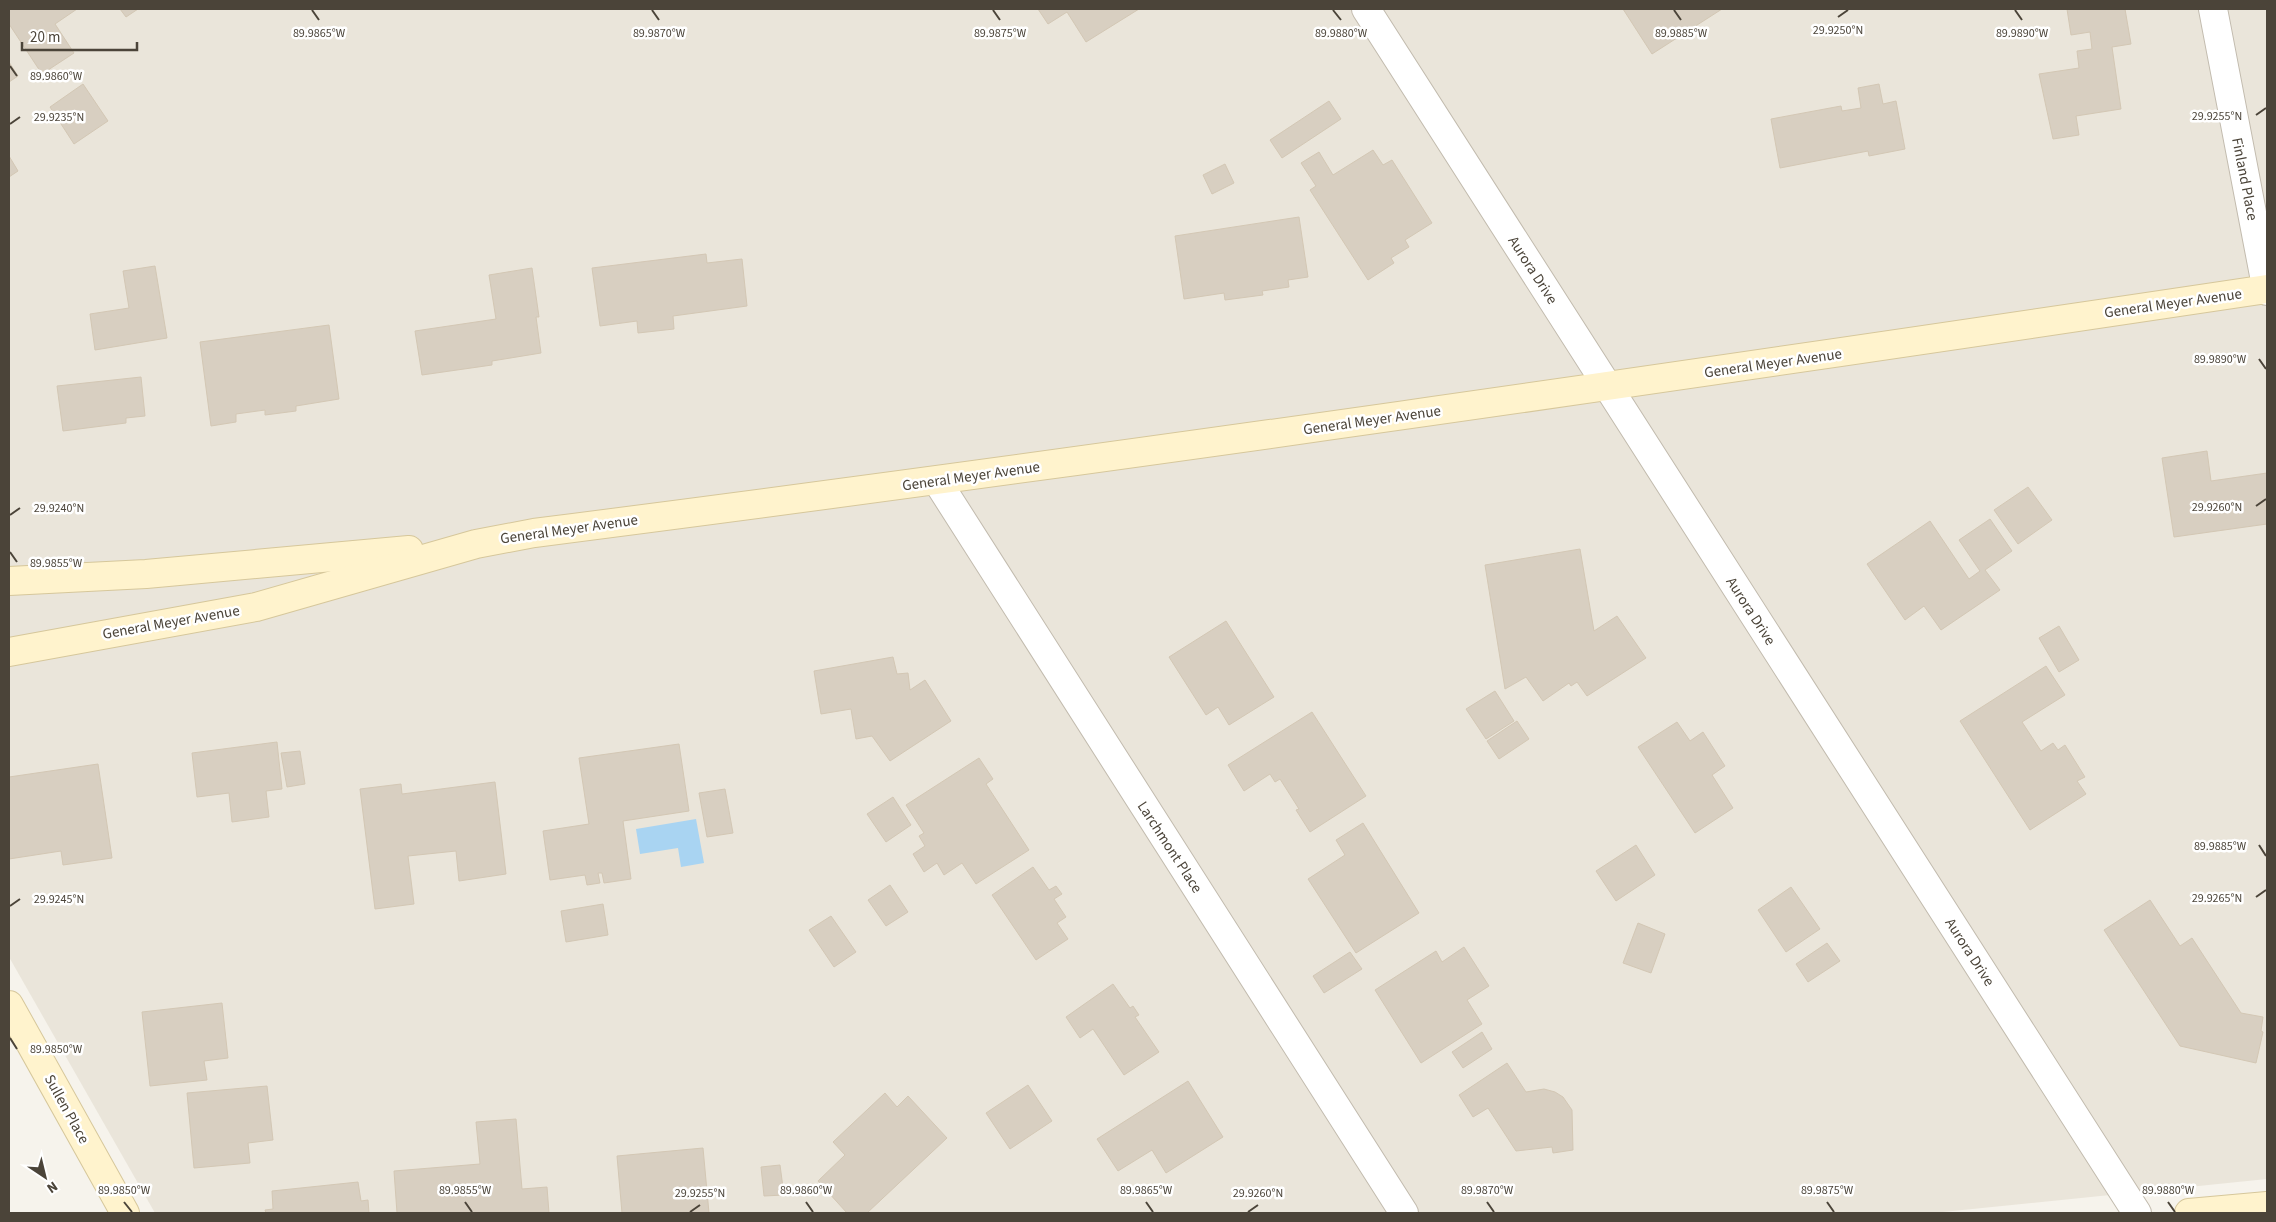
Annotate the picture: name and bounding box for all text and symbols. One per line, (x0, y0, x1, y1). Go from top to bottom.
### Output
scale bar (22, 20, 138, 52)
text: 29.9250°N (1813, 22, 1863, 39)
text: 89.9865°W (293, 25, 346, 42)
text: 89.9870°W (633, 25, 686, 42)
text: 89.9875°W (974, 25, 1027, 42)
text: 89.9880°W (1315, 25, 1368, 42)
text: 89.9885°W (1655, 25, 1708, 42)
text: 89.9890°W (1996, 25, 2049, 42)
text: 20 m (30, 27, 60, 48)
text: 89.9860°W (30, 68, 83, 85)
text: 29.9255°N (2192, 108, 2242, 125)
text: 29.9235°N (34, 109, 84, 126)
street label: Finland Place (2226, 136, 2263, 222)
street label: Aurora Drive (1503, 232, 1562, 308)
street label: General Meyer Avenue (2103, 283, 2243, 324)
street label: General Meyer Avenue (1703, 343, 1843, 384)
text: 89.9890°W (2194, 351, 2247, 368)
street label: General Meyer Avenue (1302, 400, 1442, 441)
street label: General Meyer Avenue (901, 456, 1041, 497)
text: 29.9260°N (2192, 499, 2242, 516)
text: 29.9240°N (34, 500, 84, 517)
street label: General Meyer Avenue (499, 509, 639, 550)
text: 89.9855°W (30, 555, 83, 572)
street label: Aurora Drive (1721, 573, 1780, 649)
street label: General Meyer Avenue (101, 600, 241, 645)
street label: Larchmont Place (1132, 797, 1207, 897)
text: 89.9885°W (2194, 838, 2247, 855)
text: 29.9265°N (2192, 890, 2242, 907)
text: 29.9245°N (34, 891, 84, 908)
street label: Aurora Drive (1940, 914, 1999, 990)
text: 89.9850°W (30, 1041, 83, 1058)
street label: Sullen Place (39, 1071, 94, 1148)
north arrow (20, 1152, 70, 1202)
text: N (42, 1176, 61, 1198)
text: 89.9850°W (98, 1182, 151, 1199)
text: 89.9855°W (439, 1182, 492, 1199)
text: 89.9860°W (780, 1182, 833, 1199)
text: 89.9865°W (1120, 1182, 1173, 1199)
text: 89.9870°W (1461, 1182, 1514, 1199)
text: 89.9875°W (1801, 1182, 1854, 1199)
text: 89.9880°W (2142, 1182, 2195, 1199)
text: 29.9255°N (675, 1185, 725, 1202)
text: 29.9260°N (1233, 1185, 1283, 1202)

